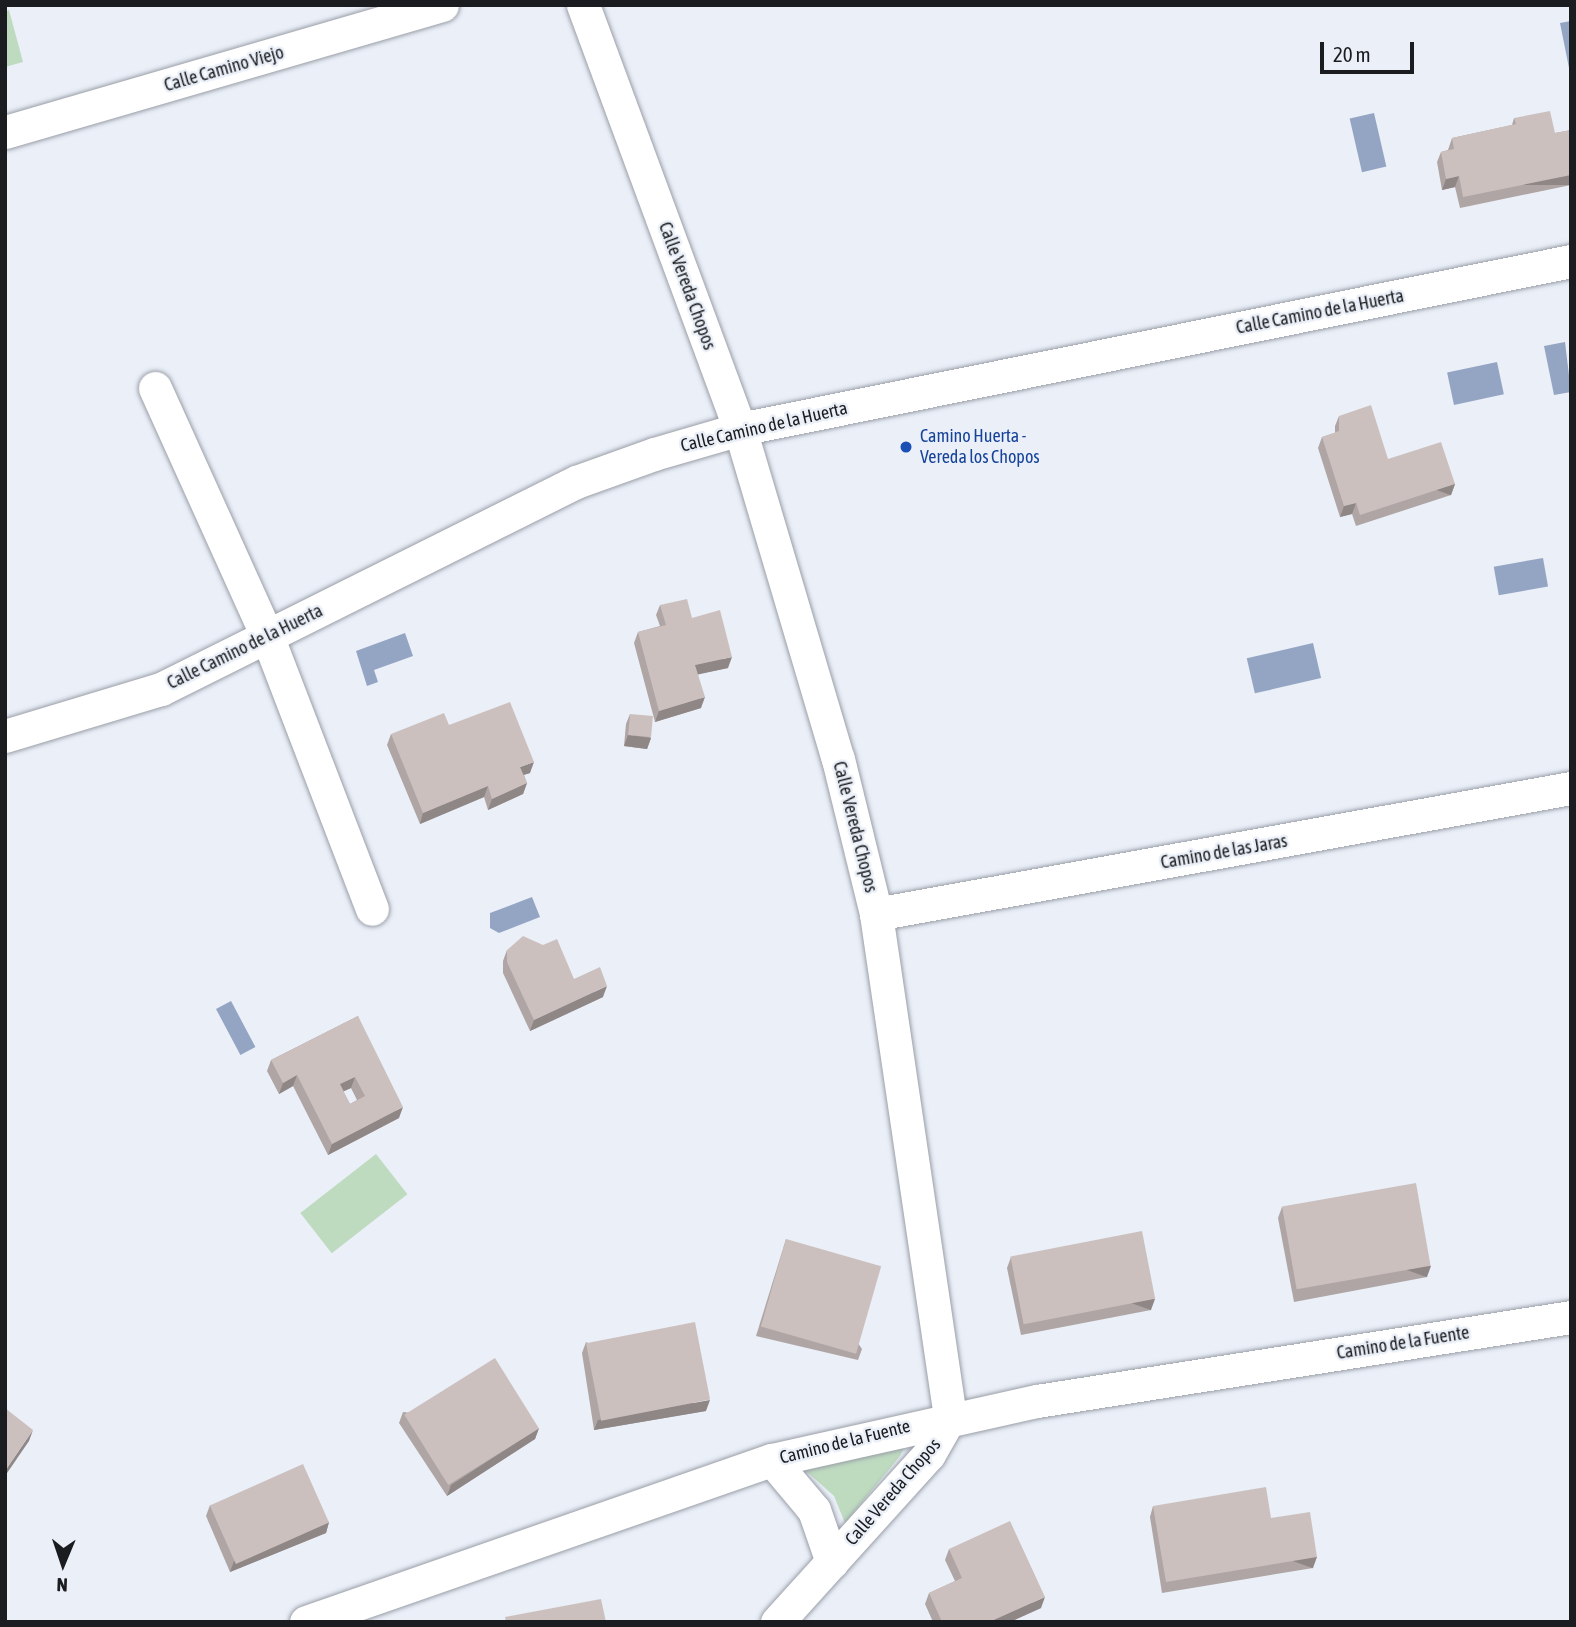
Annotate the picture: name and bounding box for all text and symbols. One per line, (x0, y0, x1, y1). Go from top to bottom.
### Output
scale bar (1324, 28, 1418, 72)
street label: Calle Camino Viejo (162, 42, 286, 96)
text: 20 m (1333, 42, 1371, 66)
street label: Calle Vereda Chopos (654, 219, 720, 353)
street label: Calle Camino de la Huerta (1234, 285, 1406, 339)
street label: Calle Camino de la Huerta (679, 397, 849, 457)
place label: Camino Huerta - Vereda los Chopos (920, 426, 1040, 468)
marker: Camino Huerta - Vereda los Chopos (898, 439, 914, 455)
street label: Calle Camino de la Huerta (164, 600, 326, 694)
street label: Calle Vereda Chopos (828, 759, 882, 895)
street label: Camino de las Jaras (1159, 830, 1289, 874)
street label: Camino de la Fuente (1335, 1322, 1471, 1364)
street label: Camino de la Fuente (777, 1415, 913, 1469)
street label: Calle Vereda Chopos (841, 1434, 945, 1550)
north arrow (28, 1529, 98, 1599)
text: N (56, 1574, 68, 1596)

